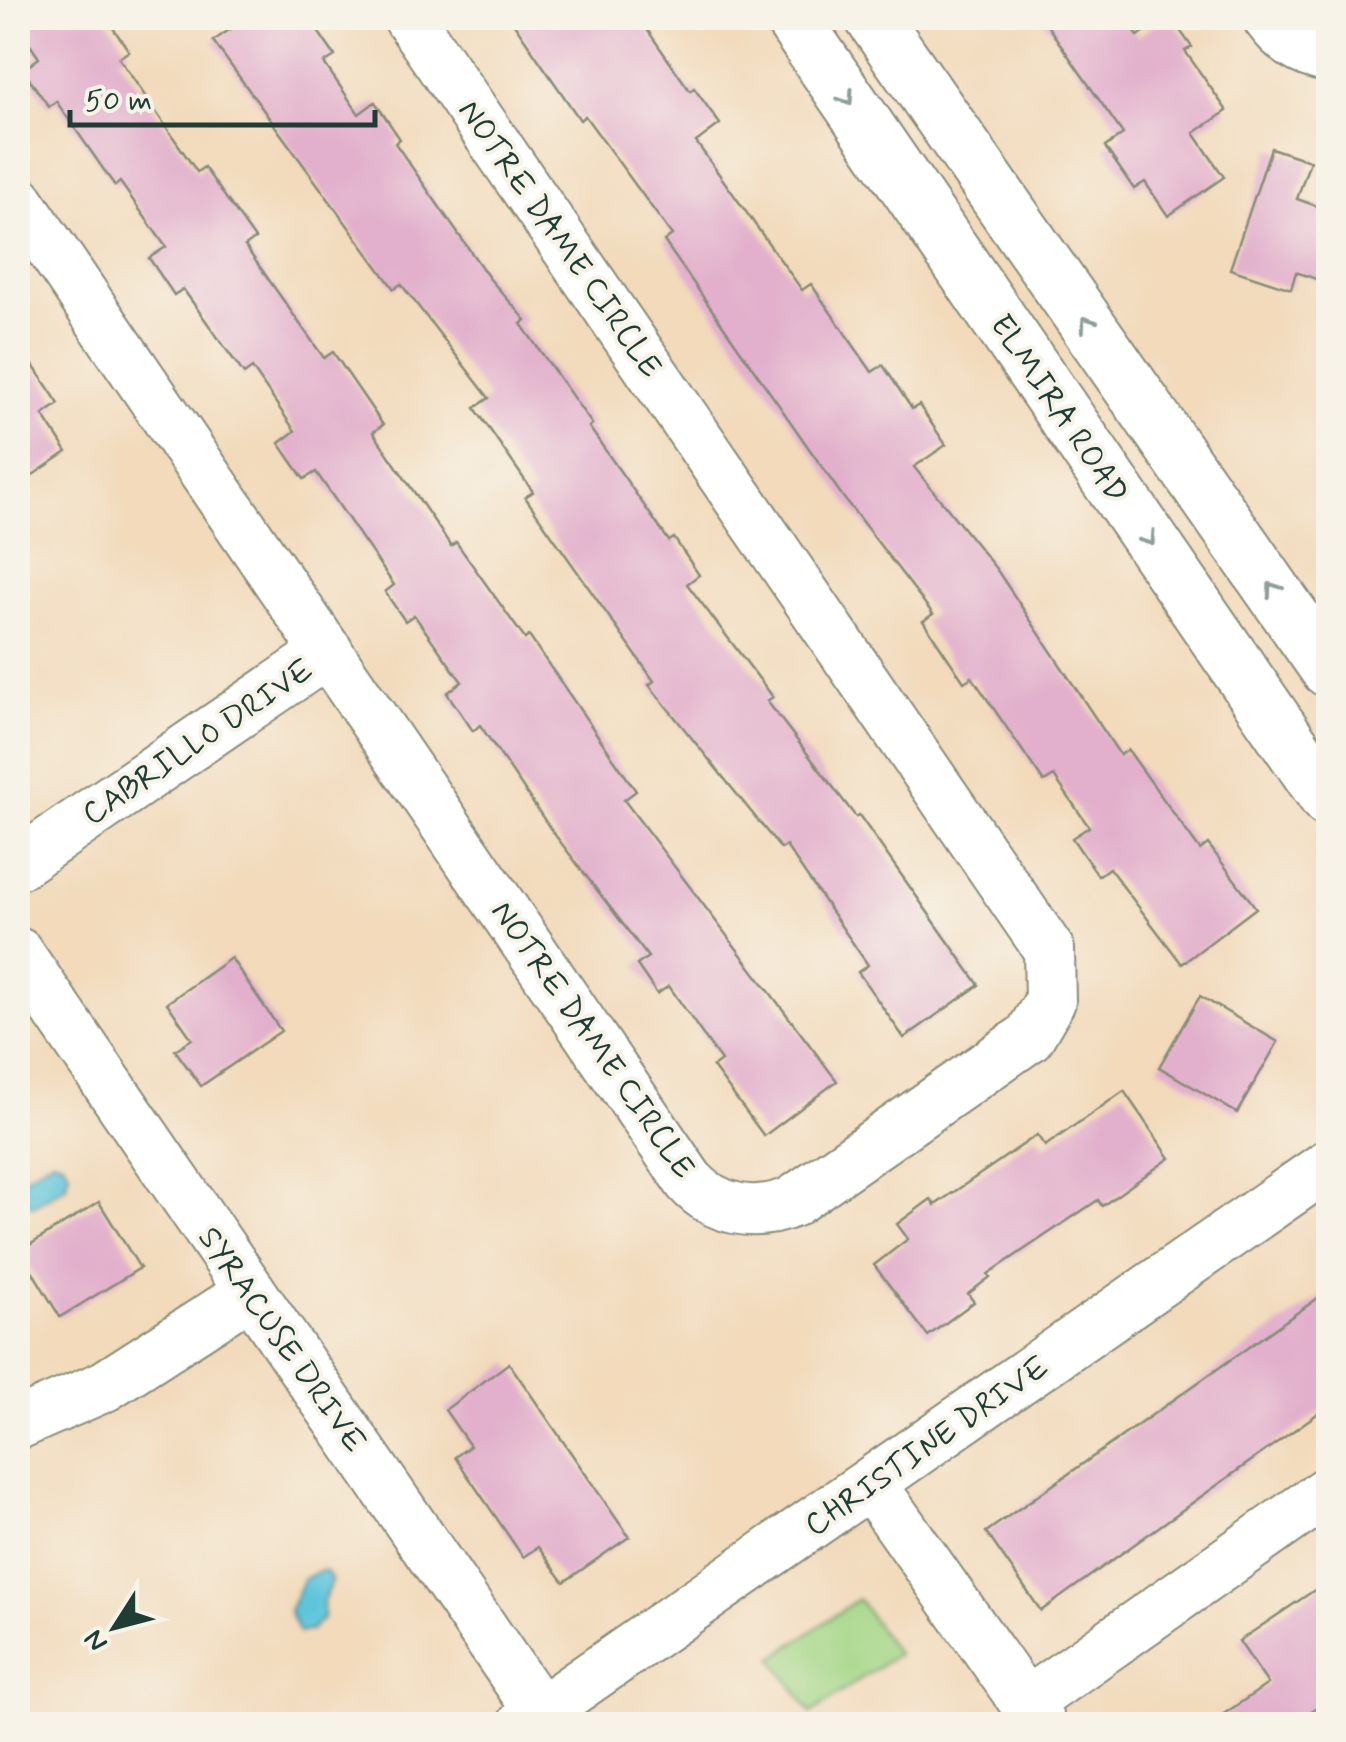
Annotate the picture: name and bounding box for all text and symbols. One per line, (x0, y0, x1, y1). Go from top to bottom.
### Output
scale bar (70, 65, 375, 127)
text: 50 m (85, 82, 152, 121)
one-way arrow (835, 86, 853, 105)
street label: NOTRE DAME CIRCLE (448, 92, 671, 386)
street label: ELMIRA ROAD (980, 306, 1137, 512)
one-way arrow (1081, 316, 1099, 334)
one-way arrow (1137, 529, 1156, 547)
one-way arrow (1267, 582, 1285, 601)
street label: CABRILLO DRIVE (74, 650, 322, 836)
street label: NOTRE DAME CIRCLE (481, 893, 704, 1187)
street label: SYRACUSE DRIVE (188, 1219, 375, 1461)
street label: CHRISTINE DRIVE (797, 1347, 1058, 1547)
north arrow (65, 1577, 165, 1677)
text: N (76, 1622, 117, 1659)

